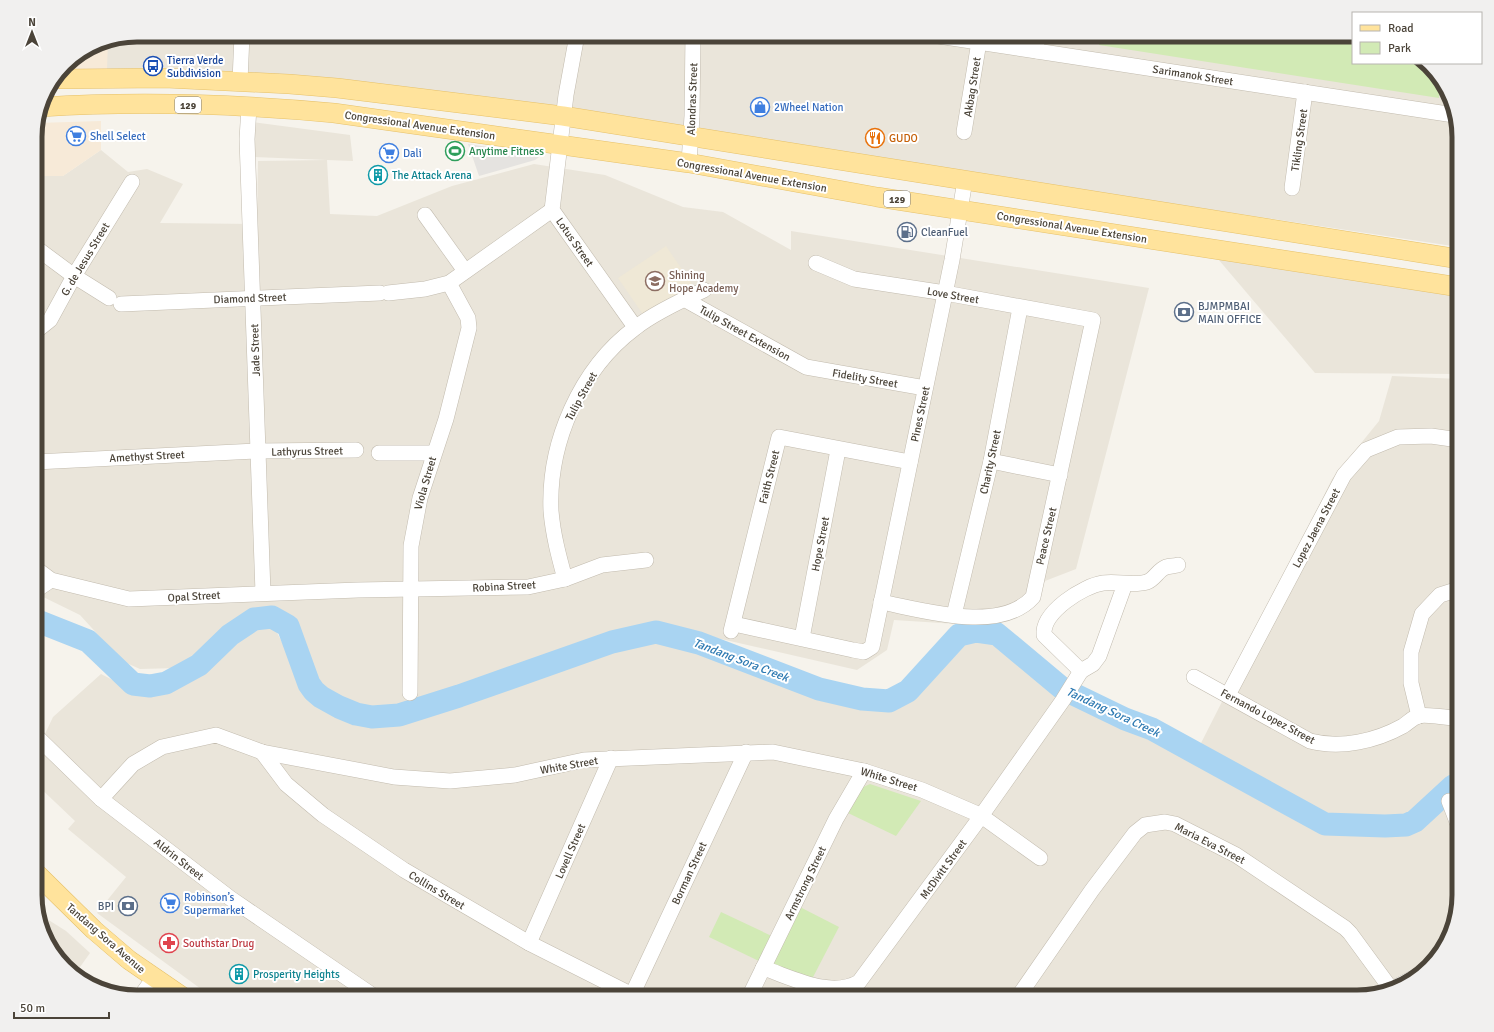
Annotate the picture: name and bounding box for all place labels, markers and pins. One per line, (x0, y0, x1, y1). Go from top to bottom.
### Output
place label: Tierra Verde Subdivision (167, 54, 223, 80)
bus stop icon: Tierra Verde Subdivision (142, 55, 164, 77)
shop icon: 2Wheel Nation (749, 96, 771, 118)
place label: 2Wheel Nation (774, 101, 844, 114)
supermarket icon: Shell Select (65, 125, 87, 147)
restaurant icon: GUDO (864, 127, 886, 149)
place label: Shell Select (90, 130, 146, 143)
place label: GUDO (889, 132, 918, 145)
sports icon: Anytime Fitness (444, 140, 466, 162)
supermarket icon: Dali (378, 142, 400, 164)
place label: Anytime Fitness (469, 145, 544, 158)
place label: Dali (403, 147, 422, 160)
building icon: The Attack Arena (367, 164, 389, 186)
place label: The Attack Arena (392, 169, 472, 182)
fuel station icon: CleanFuel (896, 221, 918, 243)
place label: CleanFuel (921, 226, 968, 239)
place label: Shining Hope Academy (669, 269, 739, 295)
school or university icon: Shining Hope Academy (644, 270, 666, 292)
place label: BJMPMBAI MAIN OFFICE (1198, 300, 1262, 326)
bank icon: BJMPMBAI MAIN OFFICE (1173, 301, 1195, 323)
place label: Robinson’s Supermarket (184, 891, 245, 917)
supermarket icon: Robinson’s Supermarket (159, 892, 181, 914)
bank icon: BPI (117, 895, 139, 917)
place label: BPI (98, 900, 114, 913)
pharmacy icon: Southstar Drug (158, 932, 180, 954)
place label: Southstar Drug (183, 937, 255, 950)
building icon: Prosperity Heights (228, 963, 250, 985)
place label: Prosperity Heights (253, 968, 340, 981)

